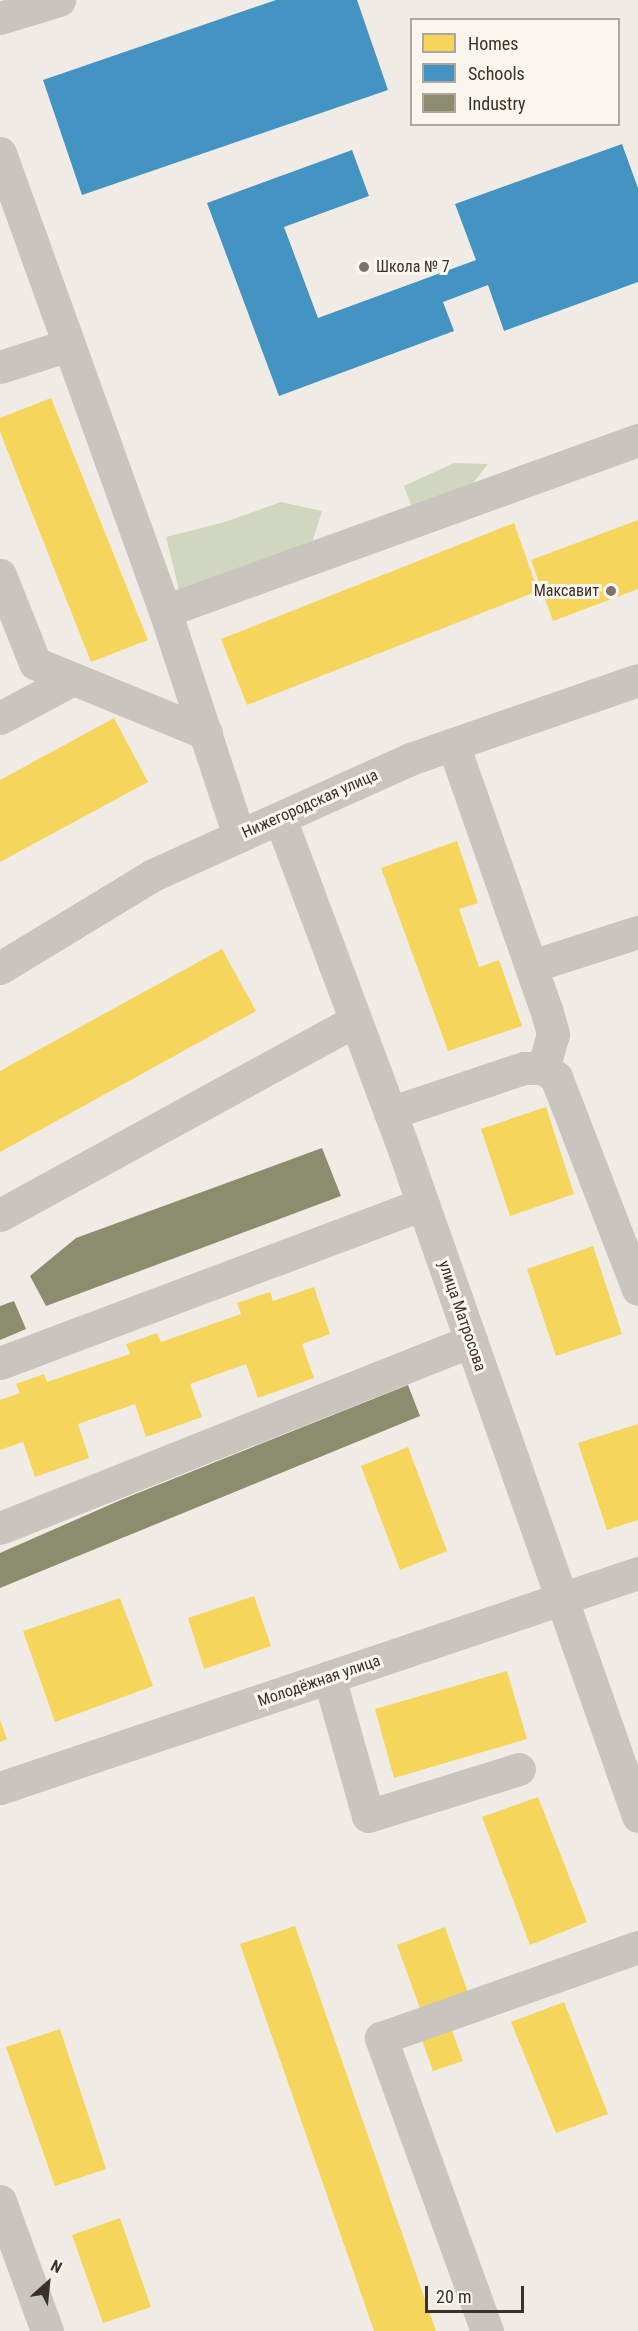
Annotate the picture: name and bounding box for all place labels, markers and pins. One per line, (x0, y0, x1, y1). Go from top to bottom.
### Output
place label: Школа № 7 (376, 257, 450, 277)
marker: Школа № 7 (357, 260, 371, 274)
place label: Максавит (534, 581, 599, 601)
marker: Максавит (604, 584, 618, 598)

